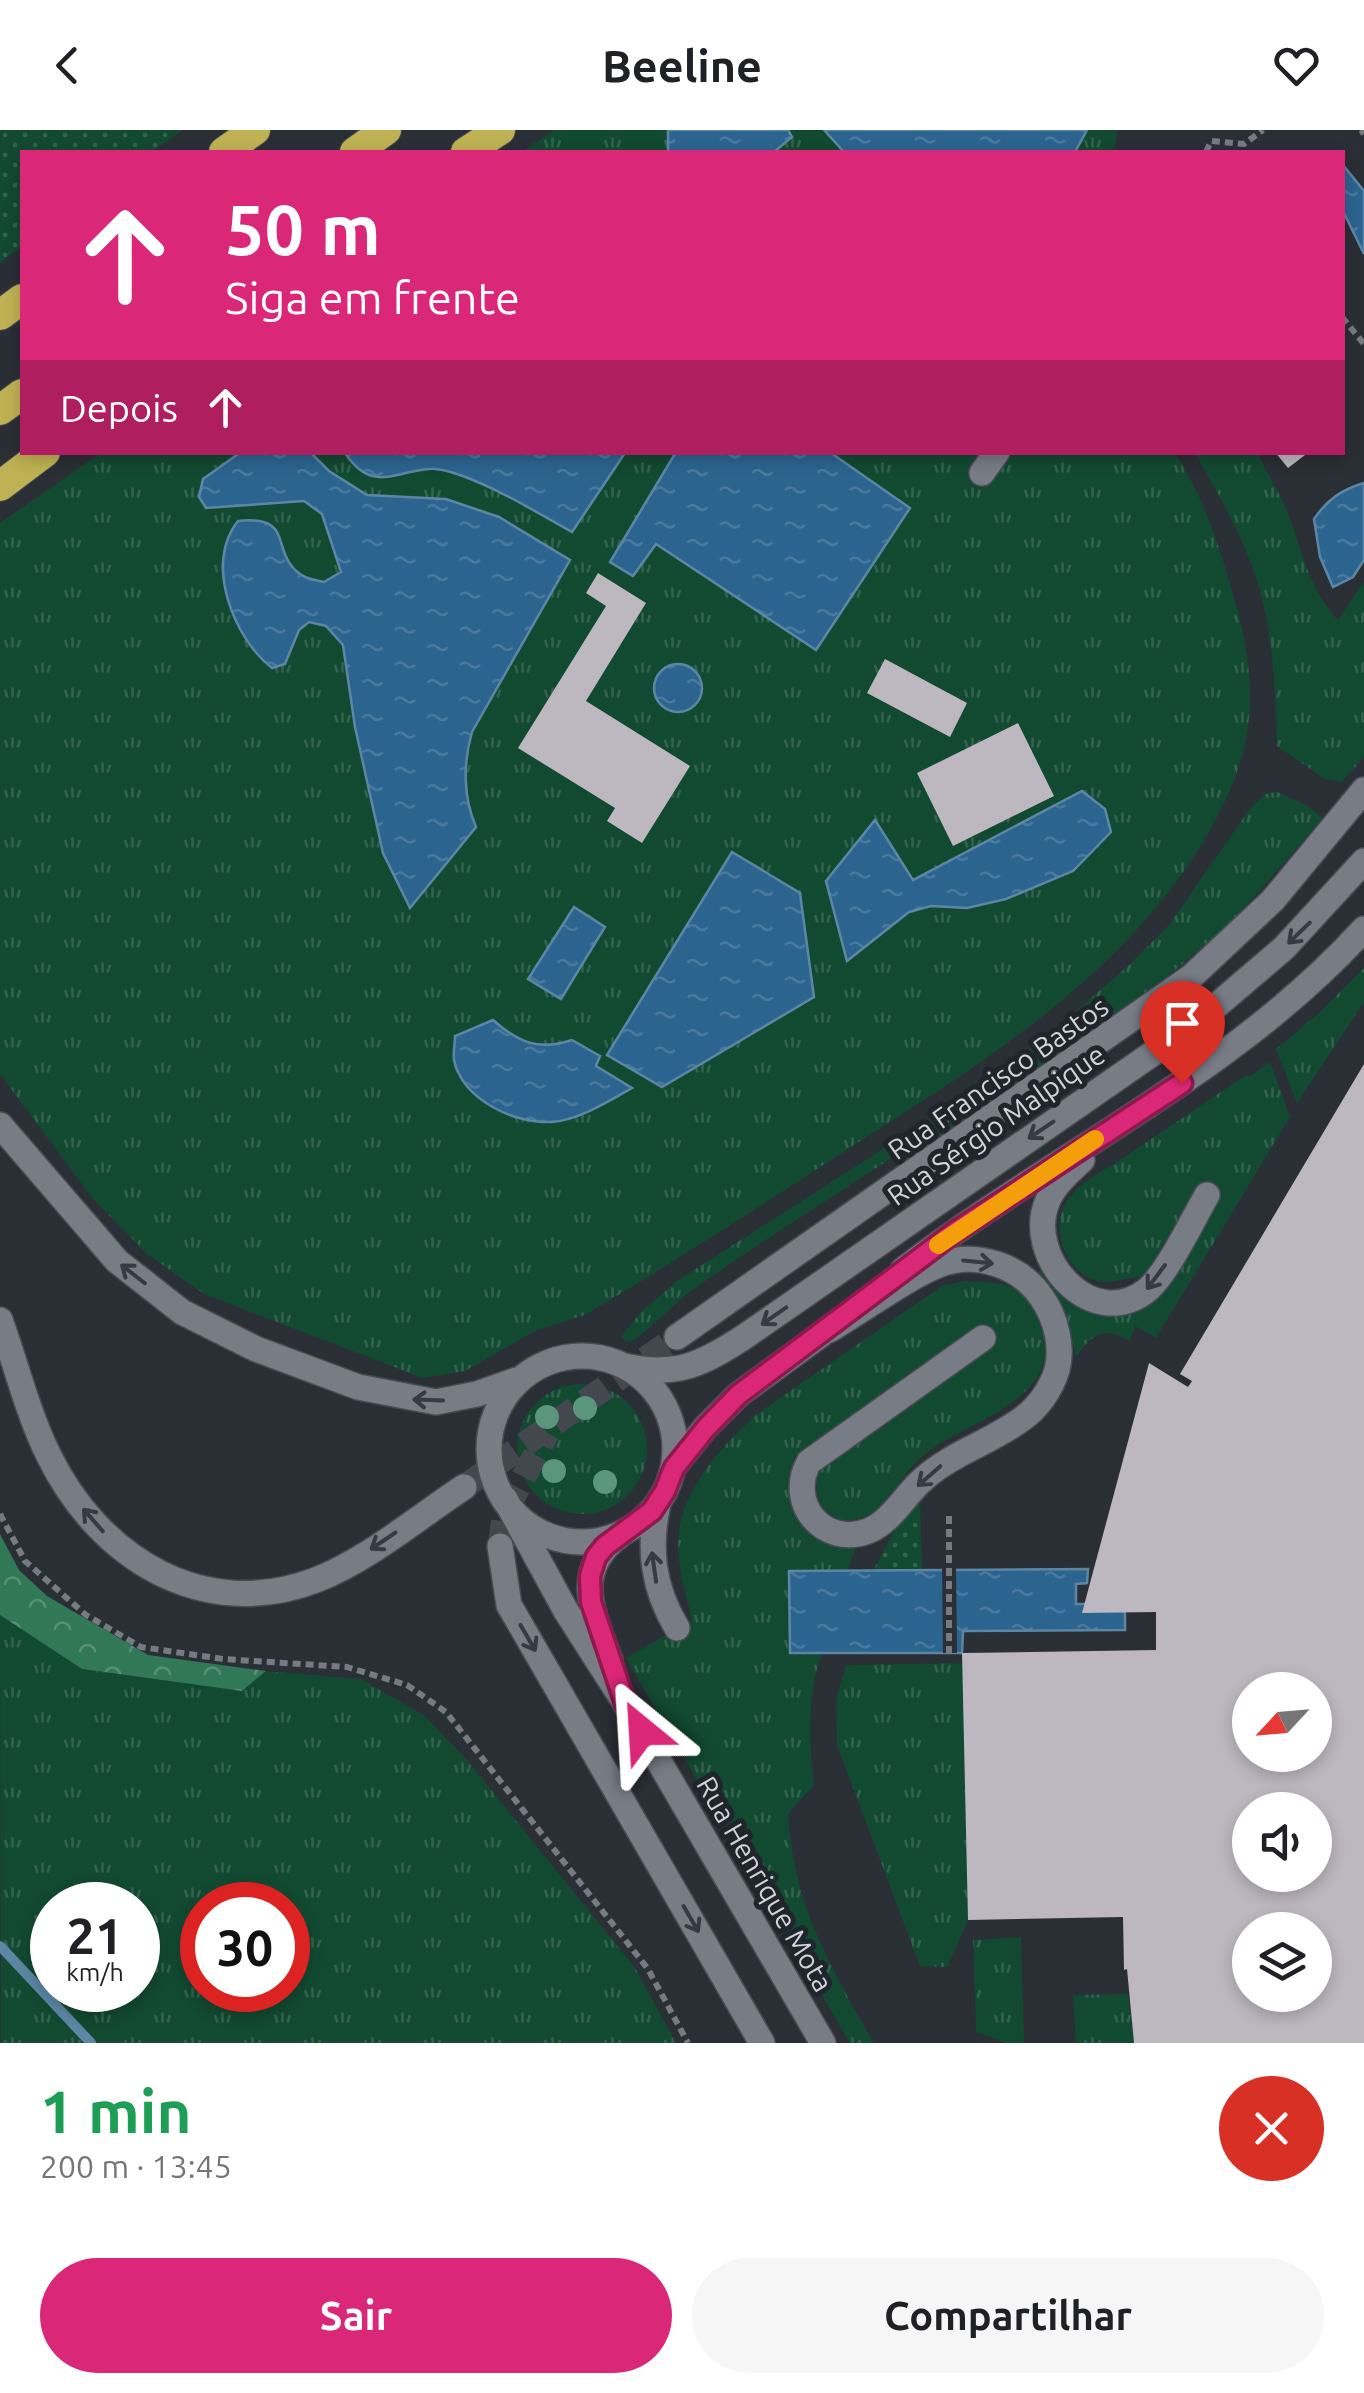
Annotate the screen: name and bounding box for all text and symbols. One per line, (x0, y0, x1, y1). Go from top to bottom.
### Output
icon: back (40, 38, 95, 93)
icon: heart (1269, 38, 1324, 93)
text: Beeline (602, 40, 762, 91)
icon: ahead (60, 190, 190, 320)
text: 50 m (225, 190, 381, 268)
text: Siga em frente (225, 272, 520, 323)
icon: ahead (198, 380, 253, 435)
text: Depois (60, 387, 178, 429)
one-way arrow (1287, 921, 1311, 945)
pin (1140, 981, 1225, 1084)
street label: Rua Francisco Bastos (882, 990, 1113, 1165)
icon: arrive (1155, 996, 1210, 1051)
street label: Rua Sérgio Malpique (881, 1038, 1110, 1211)
one-way arrow (1027, 1119, 1055, 1140)
one-way arrow (961, 1253, 993, 1272)
one-way arrow (1146, 1263, 1167, 1290)
one-way arrow (120, 1264, 147, 1285)
one-way arrow (761, 1305, 789, 1326)
one-way arrow (412, 1391, 445, 1410)
one-way arrow (916, 1464, 942, 1486)
one-way arrow (82, 1508, 105, 1533)
one-way arrow (369, 1530, 397, 1551)
one-way arrow (645, 1551, 663, 1584)
one-way arrow (518, 1623, 538, 1651)
north arrow (1232, 1672, 1332, 1772)
map controls (1232, 1672, 1332, 2012)
position arrow (590, 1679, 694, 1783)
street label: Rua Henrique Mota (691, 1771, 840, 1997)
button: sound (1232, 1792, 1332, 1892)
speed limit sign: 30 (180, 1882, 310, 2012)
one-way arrow (681, 1904, 701, 1933)
text: 21 (67, 1907, 123, 1963)
button: layers (1232, 1912, 1332, 2012)
text: km/h (66, 1958, 124, 1986)
button: close (1219, 2076, 1324, 2181)
text: 1 min (40, 2077, 192, 2144)
text: 200 m · 13:45 (40, 2148, 232, 2184)
button: Sair (40, 2258, 672, 2373)
button: Compartilhar (692, 2258, 1324, 2373)

